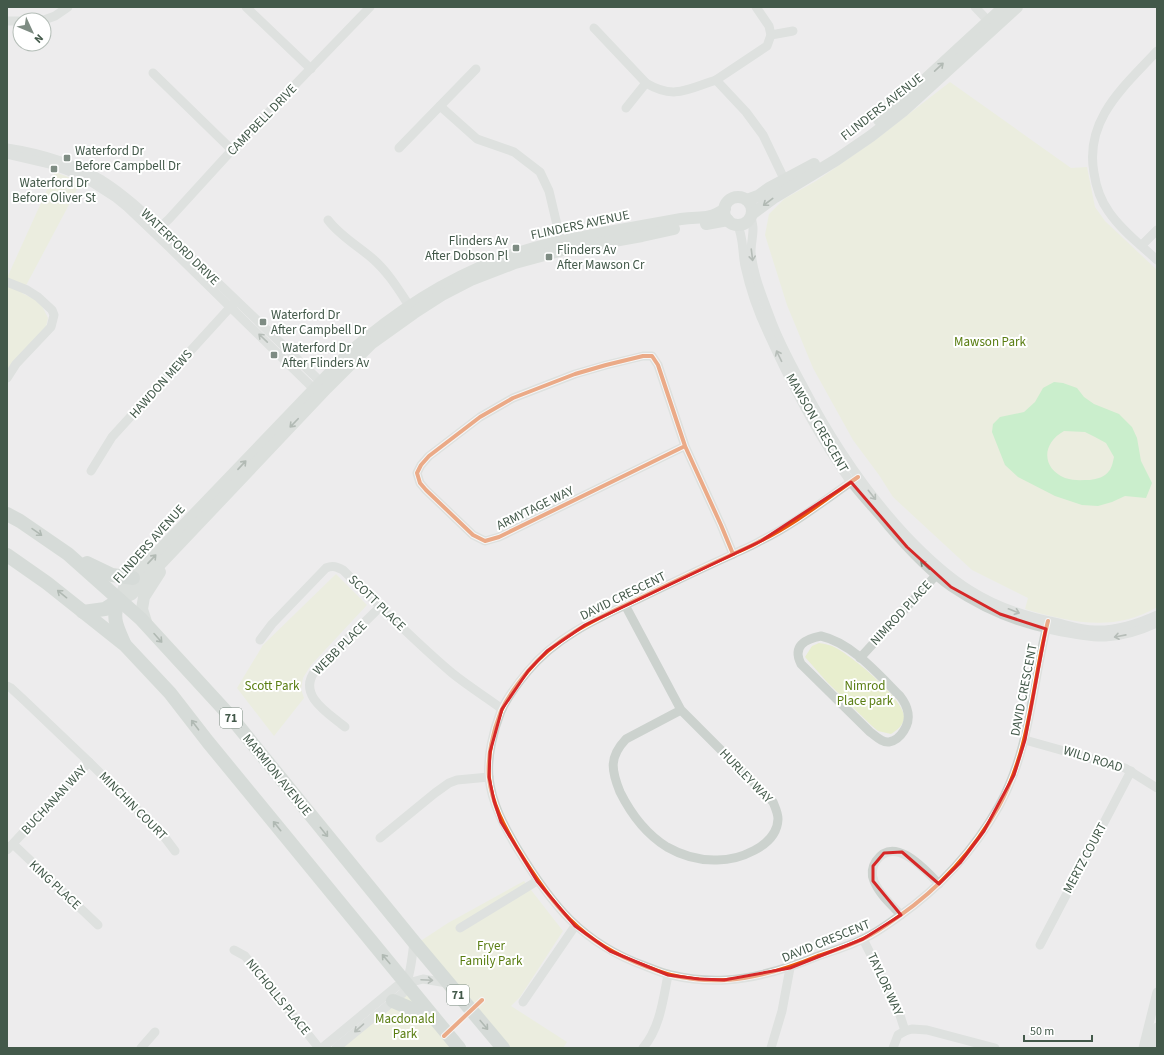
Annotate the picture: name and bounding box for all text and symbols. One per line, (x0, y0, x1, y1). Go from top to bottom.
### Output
north arrow (12, 12, 52, 52)
text: N (31, 31, 47, 46)
one-way arrow (934, 62, 944, 72)
street label: FLINDERS AVENUE (837, 69, 927, 145)
street label: CAMPBELL DRIVE (223, 80, 301, 160)
place label: Waterford Dr Before Campbell Dr (75, 142, 181, 175)
marker: Waterford Dr Before Campbell Dr (62, 153, 72, 163)
marker: Waterford Dr Before Oliver St (49, 164, 59, 174)
place label: Waterford Dr Before Oliver St (12, 174, 97, 207)
one-way arrow (762, 198, 773, 206)
street label: WATERFORD DRIVE (137, 205, 223, 289)
street label: FLINDERS AVENUE (529, 206, 631, 244)
place label: Flinders Av After Dobson Pl (425, 232, 508, 265)
place label: Flinders Av After Mawson Cr (557, 241, 645, 274)
marker: Flinders Av After Dobson Pl (511, 243, 521, 253)
one-way arrow (748, 248, 756, 261)
marker: Flinders Av After Mawson Cr (544, 252, 554, 262)
place label: Waterford Dr After Campbell Dr (271, 306, 367, 339)
marker: Waterford Dr After Campbell Dr (258, 317, 268, 327)
one-way arrow (258, 333, 268, 343)
park label: Mawson Park (954, 333, 1026, 351)
place label: Waterford Dr After Flinders Av (282, 339, 369, 372)
street label: HAWDON MEWS (125, 346, 197, 422)
marker: Waterford Dr After Flinders Av (269, 350, 279, 360)
one-way arrow (775, 351, 782, 363)
street label: MAWSON CRESCENT (781, 370, 853, 476)
one-way arrow (289, 418, 299, 428)
one-way arrow (237, 460, 246, 470)
street label: ARMYTAGE WAY (493, 481, 577, 535)
one-way arrow (867, 489, 876, 500)
street label: FLINDERS AVENUE (109, 501, 189, 587)
one-way arrow (31, 528, 42, 536)
one-way arrow (147, 554, 156, 564)
one-way arrow (920, 560, 930, 569)
street label: DAVID CRESCENT (577, 567, 669, 625)
street label: SCOTT PLACE (344, 571, 410, 635)
street label: NIMROD PLACE (866, 576, 936, 649)
one-way arrow (57, 590, 67, 599)
one-way arrow (1007, 607, 1019, 615)
street label: WEBB PLACE (309, 617, 371, 679)
one-way arrow (1114, 632, 1127, 640)
one-way arrow (154, 633, 163, 643)
street label: DAVID CRESCENT (1006, 642, 1042, 738)
park label: Scott Park (245, 677, 300, 695)
park label: Nimrod Place park (837, 677, 894, 710)
road number: 71 (220, 708, 242, 728)
one-way arrow (191, 720, 199, 731)
street label: MARMION AVENUE (238, 730, 316, 820)
street label: WILD ROAD (1061, 741, 1125, 777)
street label: HURLEY WAY (715, 745, 777, 808)
street label: BUCHANAN WAY (17, 761, 91, 839)
street label: MINCHIN COURT (95, 768, 171, 844)
street label: MERTZ COURT (1059, 819, 1111, 897)
one-way arrow (272, 821, 281, 831)
one-way arrow (320, 827, 329, 838)
street label: KING PLACE (25, 856, 85, 914)
street label: DAVID CRESCENT (779, 915, 873, 967)
park label: Fryer Family Park (460, 937, 523, 970)
street label: TAYLOR WAY (863, 950, 908, 1019)
one-way arrow (381, 954, 390, 964)
street label: NICHOLLS PLACE (242, 955, 314, 1039)
one-way arrow (420, 977, 433, 984)
road number: 71 (447, 985, 469, 1005)
park label: Macdonald Park (375, 1010, 435, 1043)
scale bar (1024, 1017, 1092, 1043)
one-way arrow (479, 1020, 488, 1031)
text: 50 m (1030, 1023, 1054, 1040)
one-way arrow (354, 1024, 364, 1033)

